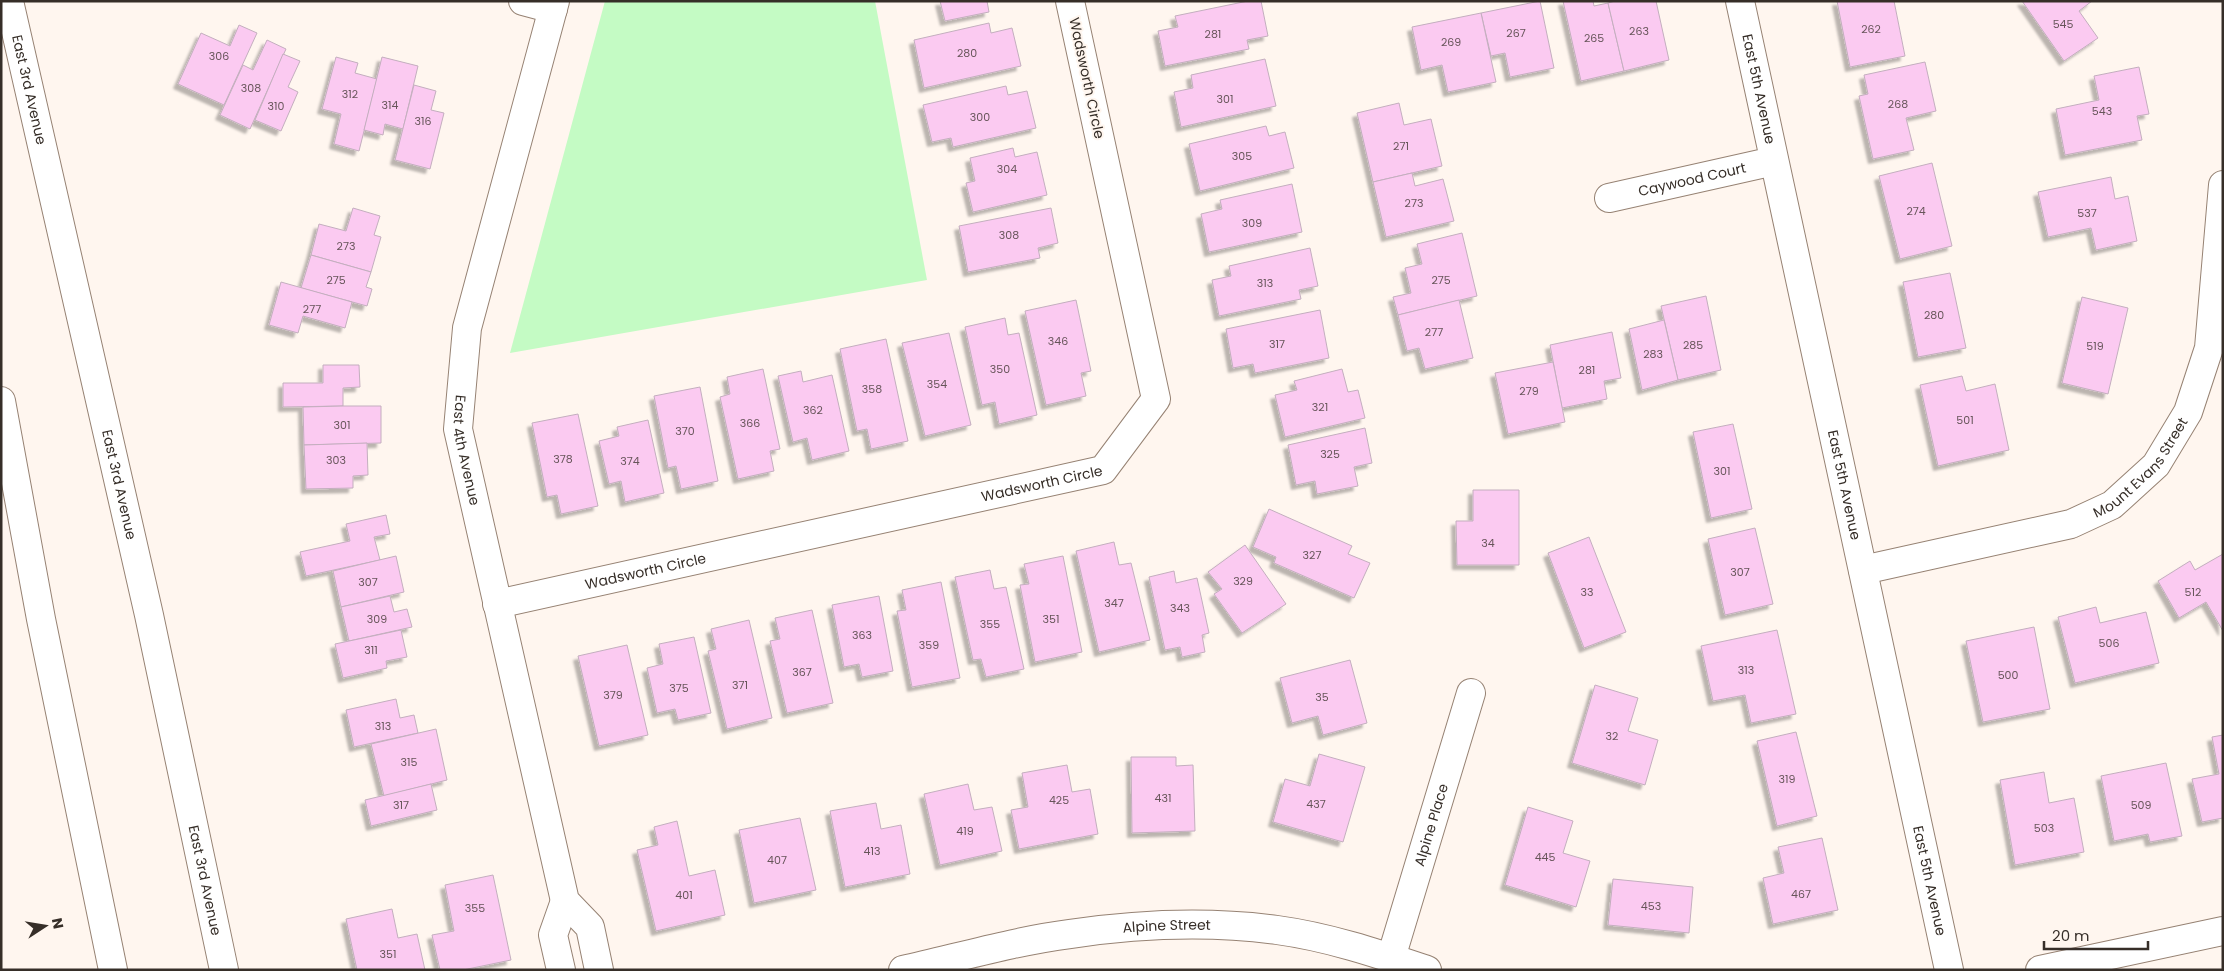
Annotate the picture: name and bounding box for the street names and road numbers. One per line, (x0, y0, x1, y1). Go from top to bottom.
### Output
street label: Wadsworth Circle (1064, 16, 1110, 141)
street label: East 5th Avenue (1737, 32, 1781, 146)
street label: East 3rd Avenue (7, 33, 52, 147)
street label: Caywood Court (1636, 158, 1748, 201)
street label: East 4th Avenue (448, 394, 485, 508)
street label: Mount Evans Street (2090, 414, 2192, 522)
street label: East 3rd Avenue (97, 428, 142, 542)
street label: East 5th Avenue (1823, 428, 1866, 542)
street label: Wadsworth Circle (979, 460, 1105, 507)
street label: Wadsworth Circle (583, 548, 708, 594)
street label: Alpine Place (1409, 781, 1453, 869)
street label: East 3rd Avenue (184, 823, 227, 938)
street label: East 5th Avenue (1908, 824, 1951, 938)
street label: Alpine Street (1122, 915, 1211, 938)

